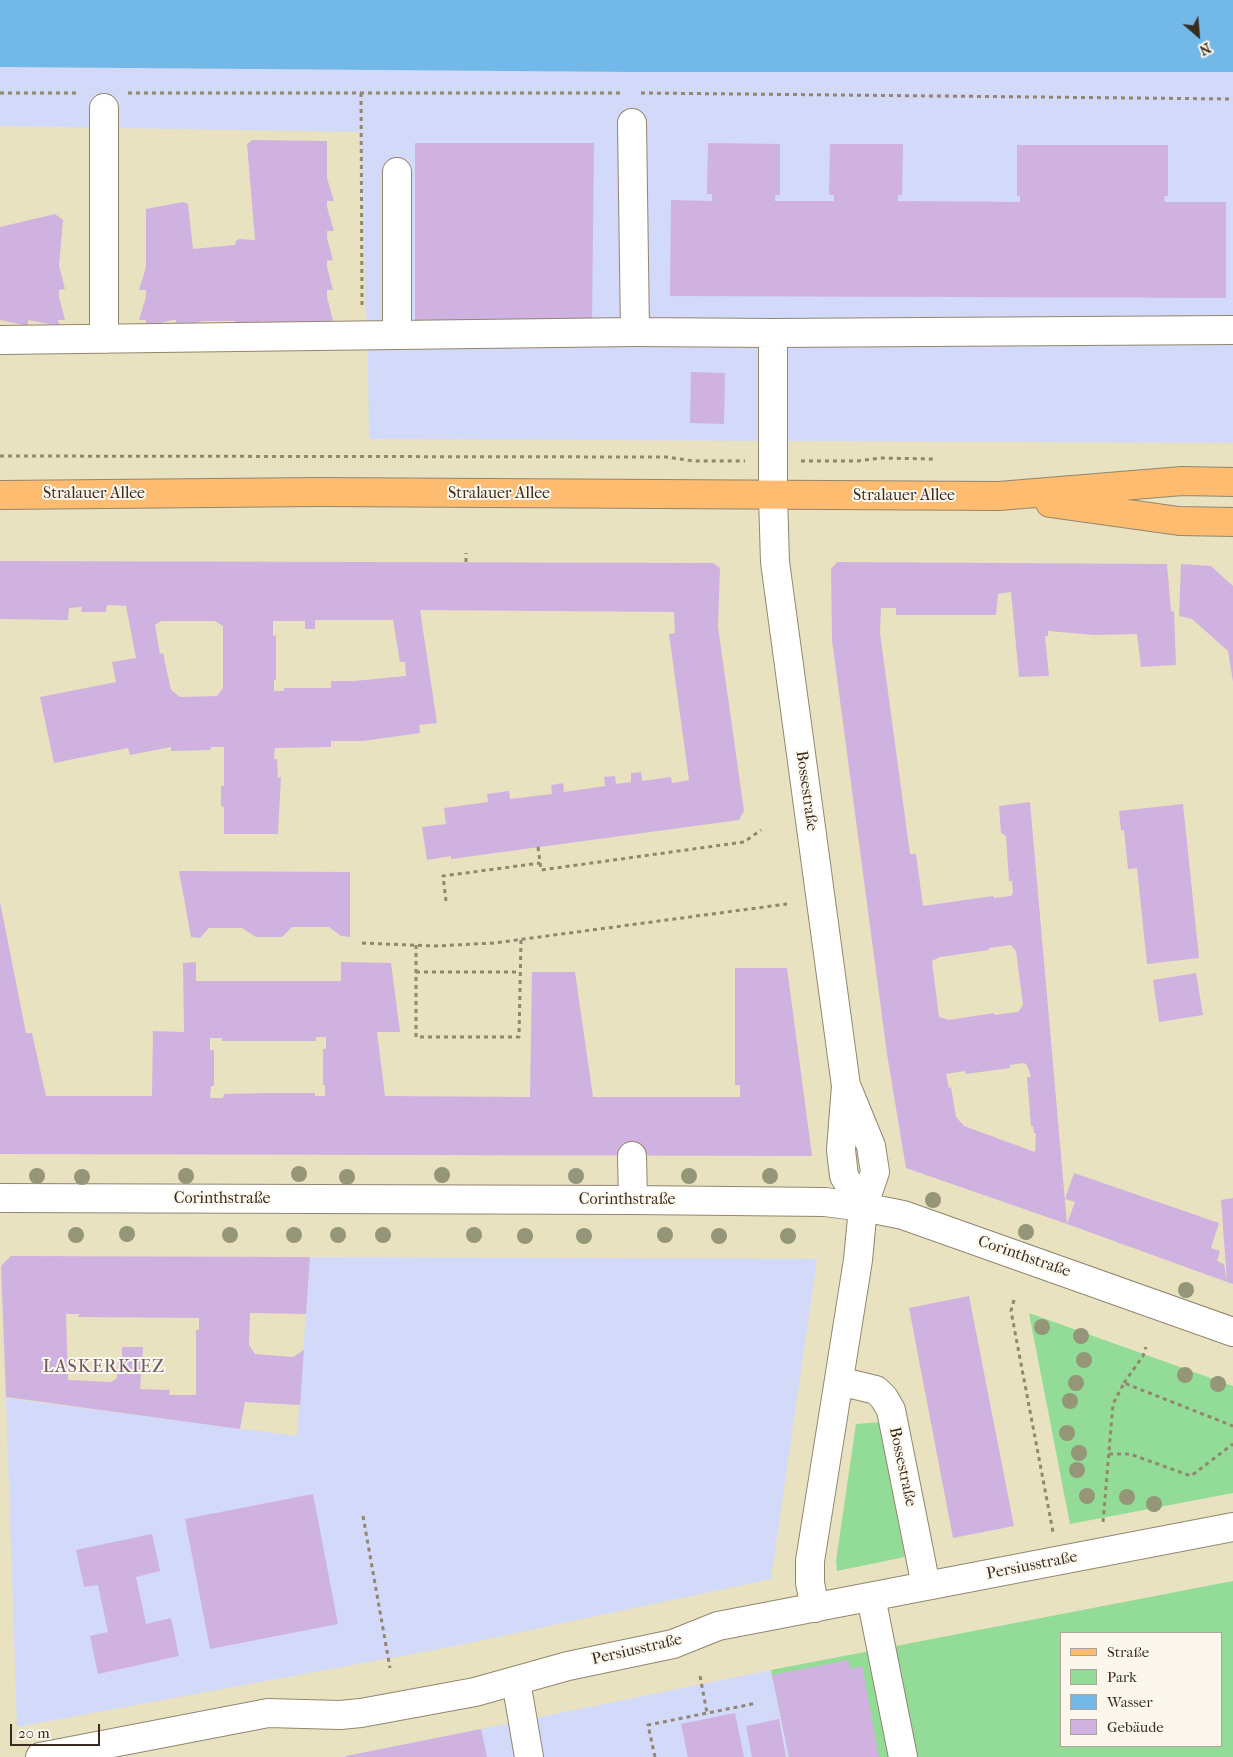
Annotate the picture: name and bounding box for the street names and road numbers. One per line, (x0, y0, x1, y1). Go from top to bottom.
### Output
street label: Stralauer Allee (43, 484, 145, 504)
street label: Stralauer Allee (448, 484, 550, 504)
street label: Stralauer Allee (853, 486, 955, 506)
street label: Bossestraße (791, 750, 821, 832)
street label: Corinthstraße (174, 1189, 270, 1209)
street label: Corinthstraße (579, 1190, 675, 1210)
street label: Corinthstraße (975, 1232, 1073, 1282)
street label: Bossestraße (884, 1426, 920, 1508)
street label: Persiusstraße (985, 1548, 1079, 1584)
street label: Persiusstraße (590, 1630, 684, 1670)

